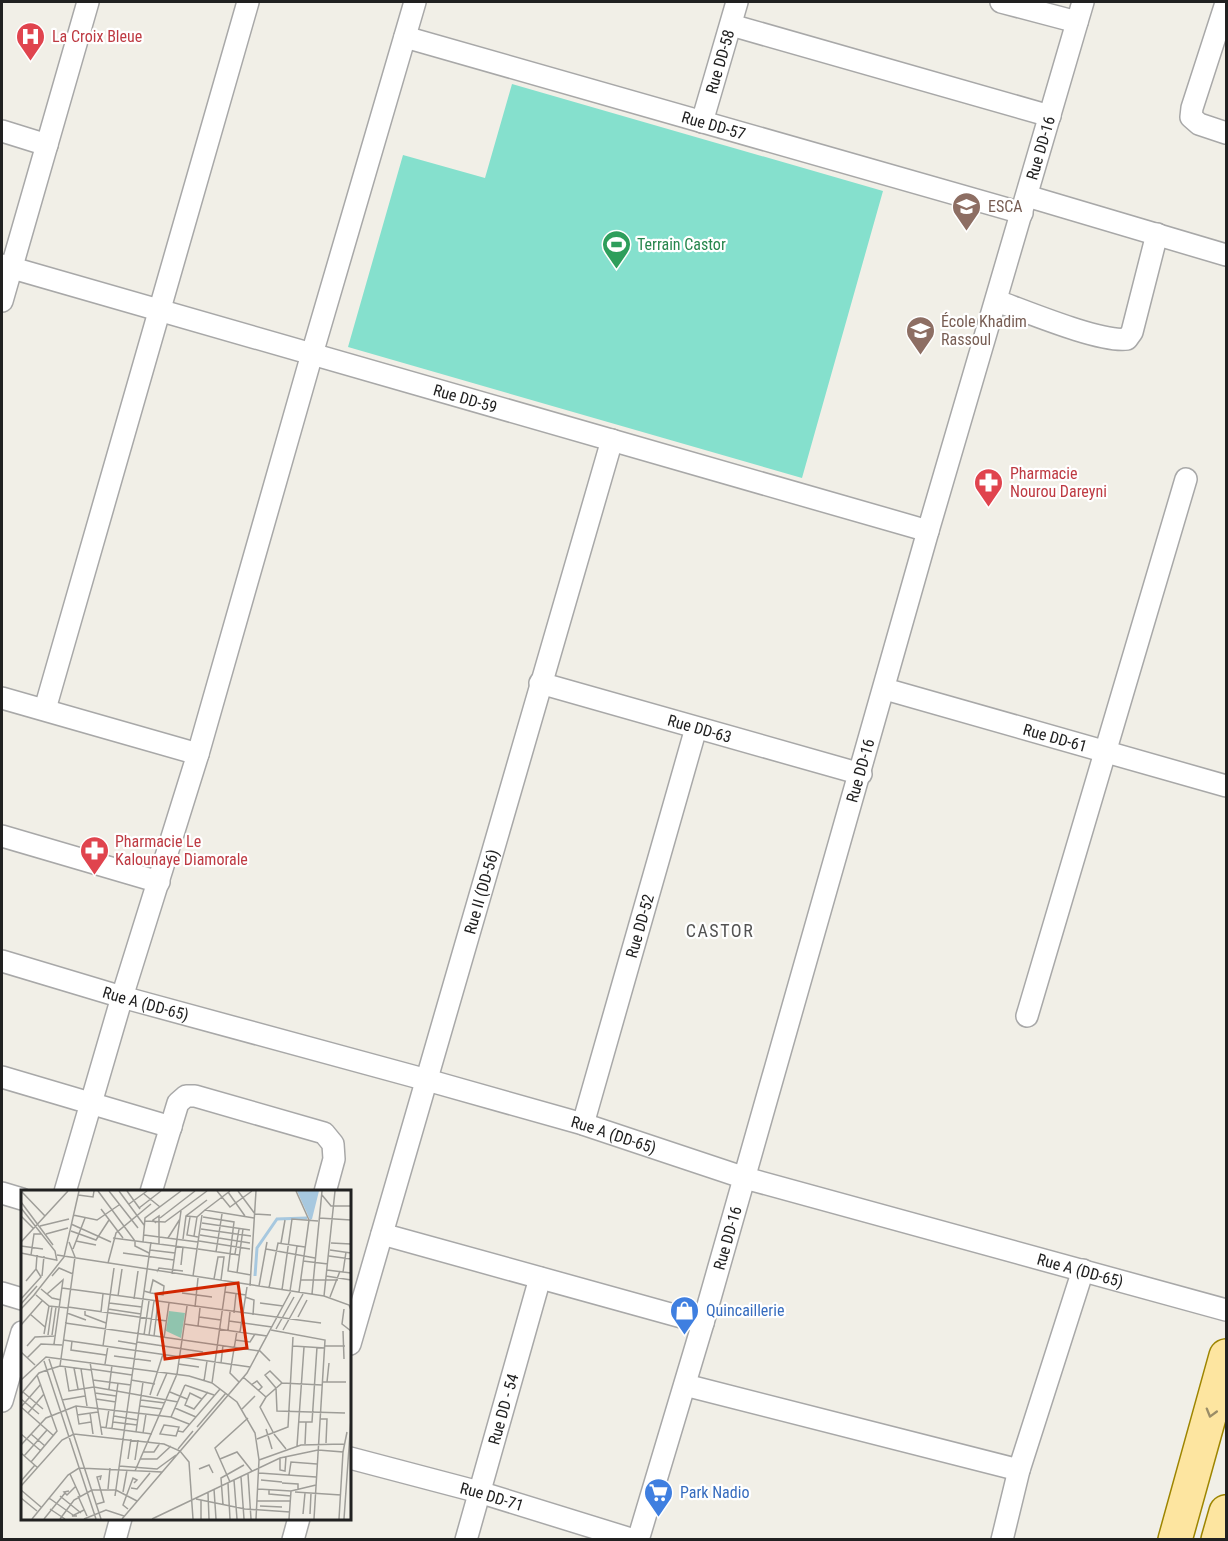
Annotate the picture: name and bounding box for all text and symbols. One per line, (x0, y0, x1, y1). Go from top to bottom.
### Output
hospital icon: La Croix Bleue (15, 20, 47, 62)
place label: La Croix Bleue (52, 27, 142, 46)
street label: Rue DD-58 (702, 28, 738, 96)
street label: Rue DD-57 (679, 107, 748, 144)
street label: Rue DD-16 (1022, 114, 1059, 182)
school or university icon: ESCA (951, 190, 983, 232)
place label: ESCA (988, 197, 1023, 216)
sports icon: Terrain Castor (600, 228, 632, 270)
place label: Terrain Castor (637, 235, 726, 254)
place label: École Khadim Rassoul (941, 312, 1027, 349)
school or university icon: École Khadim Rassoul (904, 314, 936, 356)
street label: Rue DD-59 (431, 380, 499, 417)
place label: Pharmacie Nourou Dareyni (1010, 464, 1107, 501)
pharmacy icon: Pharmacie Nourou Dareyni (973, 466, 1005, 508)
street label: Rue DD-63 (665, 711, 734, 747)
street label: Rue DD-61 (1021, 720, 1089, 756)
street label: Rue DD-16 (842, 736, 879, 805)
place label: Pharmacie Le Kalounaye Diamorale (115, 832, 248, 869)
pharmacy icon: Pharmacie Le Kalounaye Diamorale (78, 834, 110, 876)
street label: Rue II (DD-56) (460, 847, 503, 936)
street label: Rue DD-52 (622, 892, 658, 960)
district label: CASTOR (686, 920, 754, 941)
street label: Rue A (DD-65) (100, 983, 191, 1025)
street label: Rue A (DD-65) (569, 1112, 659, 1158)
inset map (21, 1190, 351, 1520)
street label: Rue DD-16 (710, 1204, 746, 1272)
street label: Rue A (DD-65) (1035, 1250, 1125, 1291)
shop icon: Quincaillerie (669, 1294, 701, 1336)
place label: Quincaillerie (706, 1301, 784, 1320)
street label: Rue DD - 54 (484, 1372, 523, 1447)
one-way arrow (1205, 1407, 1218, 1417)
supermarket icon: Park Nadio (643, 1476, 675, 1518)
street label: Rue DD-71 (458, 1478, 526, 1515)
place label: Park Nadio (680, 1483, 749, 1502)

